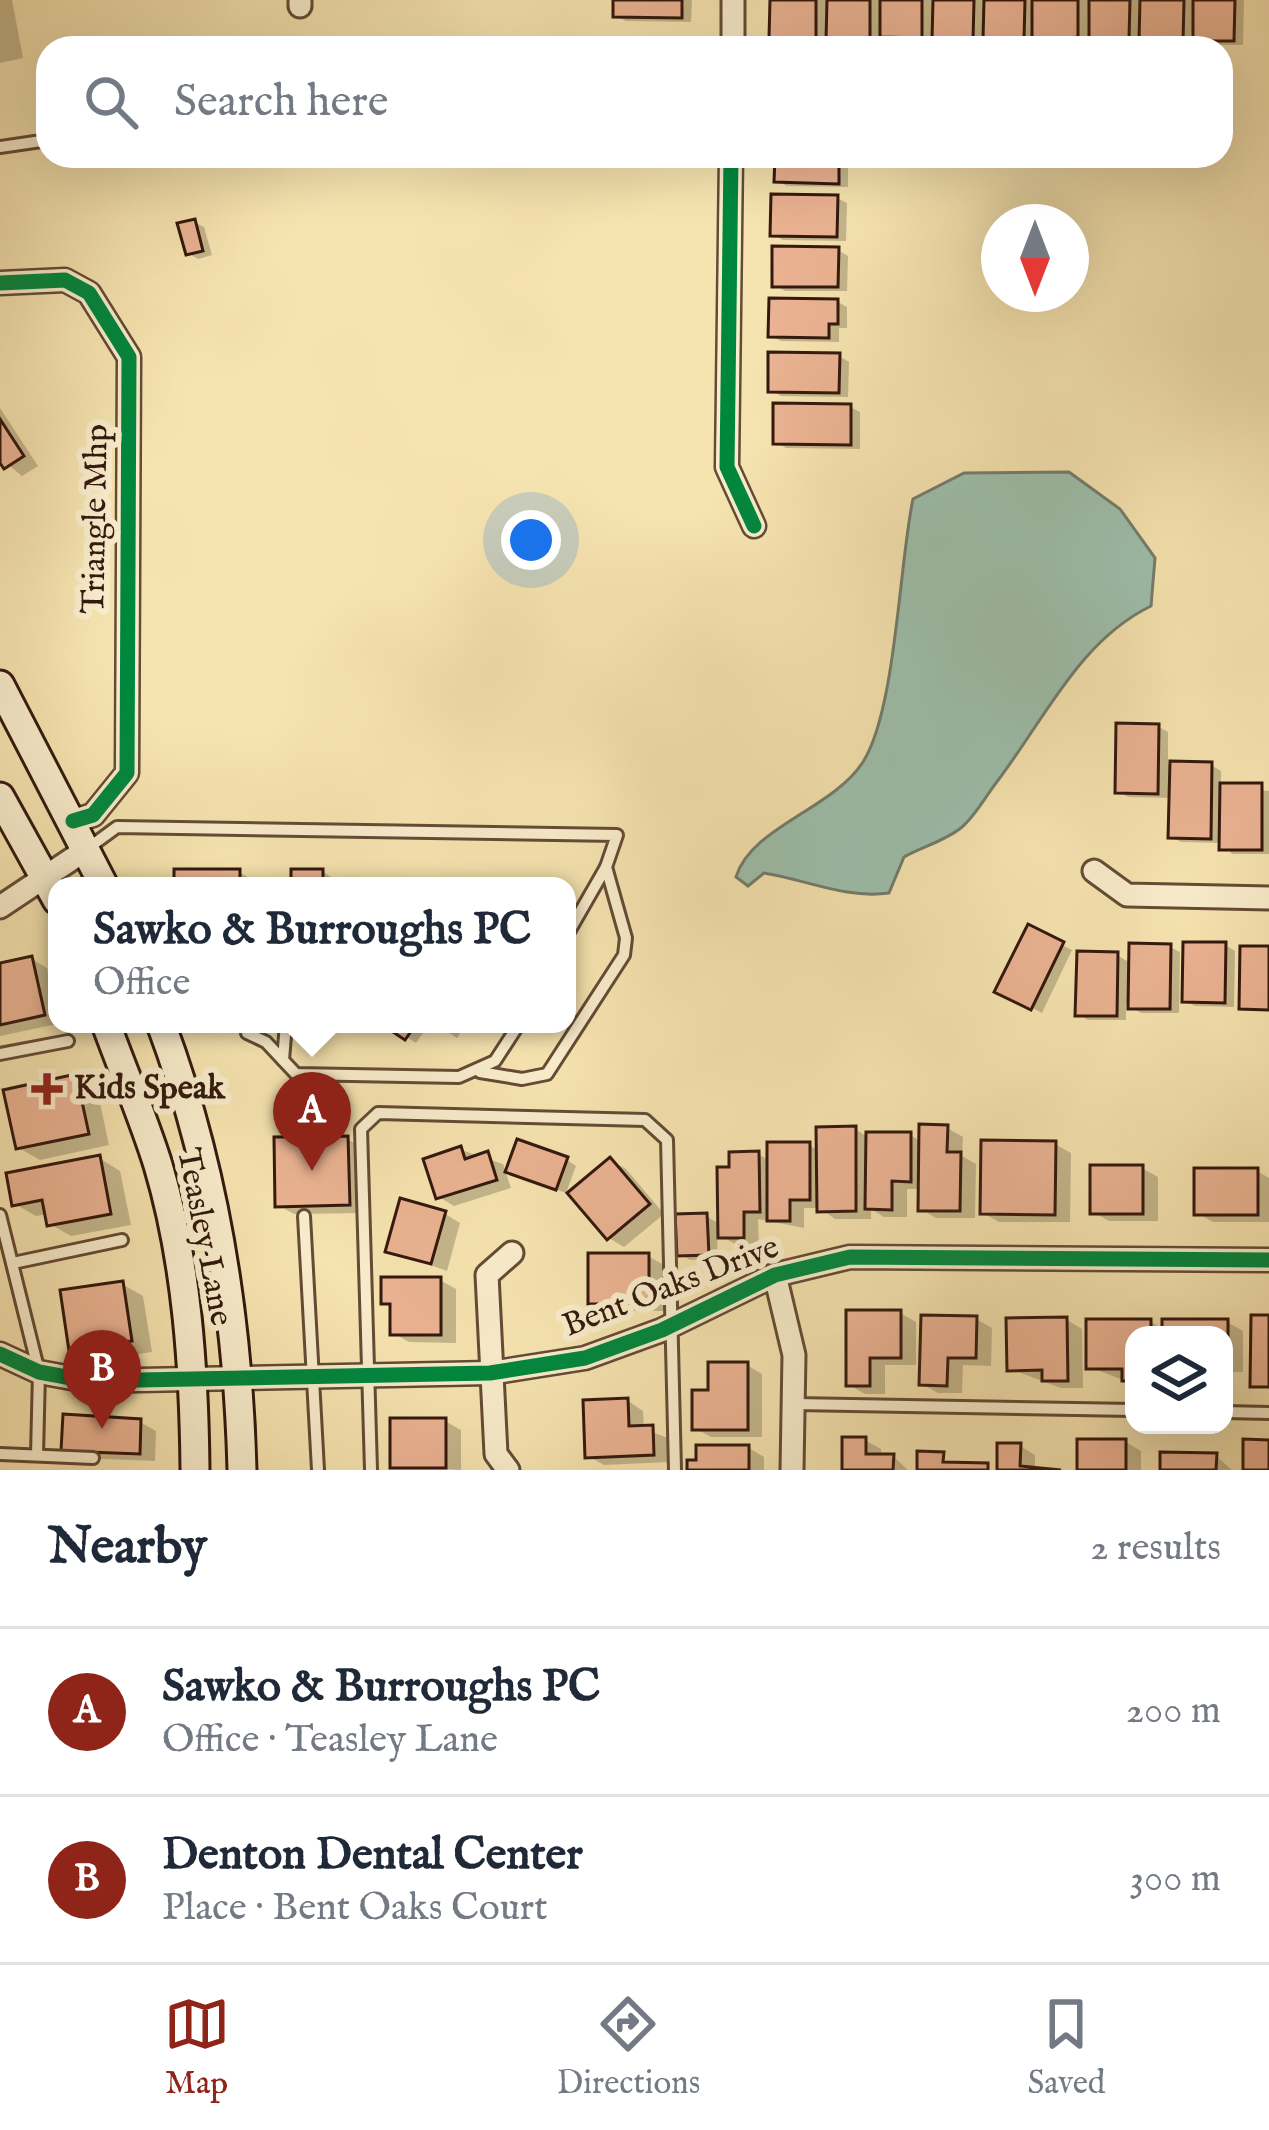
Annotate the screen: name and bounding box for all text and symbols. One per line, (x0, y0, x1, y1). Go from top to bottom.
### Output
search box (36, 36, 1233, 168)
icon: search (78, 69, 144, 135)
text: Search here (174, 74, 388, 131)
north arrow (981, 204, 1089, 312)
street label: Triangle Mhp (73, 424, 119, 614)
your location (501, 510, 561, 570)
popup (48, 877, 576, 1033)
text: Sawko & Burroughs PC (93, 902, 531, 959)
text: Office (93, 959, 190, 1008)
place label: Kids Speak (74, 1068, 226, 1110)
pin: A (273, 1072, 351, 1171)
marker: Kids Speak (31, 1073, 63, 1105)
street label: Teasley Lane (166, 1145, 242, 1329)
street label: Bent Oaks Drive (557, 1227, 785, 1347)
map controls (1125, 1326, 1233, 1434)
button: layers (1125, 1326, 1233, 1434)
pin: B (63, 1330, 141, 1429)
text: Nearby (48, 1516, 207, 1581)
text: 2 results (1090, 1524, 1221, 1573)
text: Sawko & Burroughs PC (162, 1659, 600, 1716)
text: A (74, 1687, 100, 1736)
text: 200 m (1126, 1687, 1221, 1736)
text: Office · Teasley Lane (162, 1716, 498, 1765)
text: Denton Dental Center (162, 1827, 583, 1884)
text: B (74, 1855, 100, 1904)
text: 300 m (1129, 1855, 1221, 1904)
text: Place · Bent Oaks Court (162, 1884, 548, 1933)
tab: Map (164, 1991, 230, 2105)
tab: Directions (557, 1991, 700, 2105)
tab: Saved (1027, 1991, 1105, 2105)

